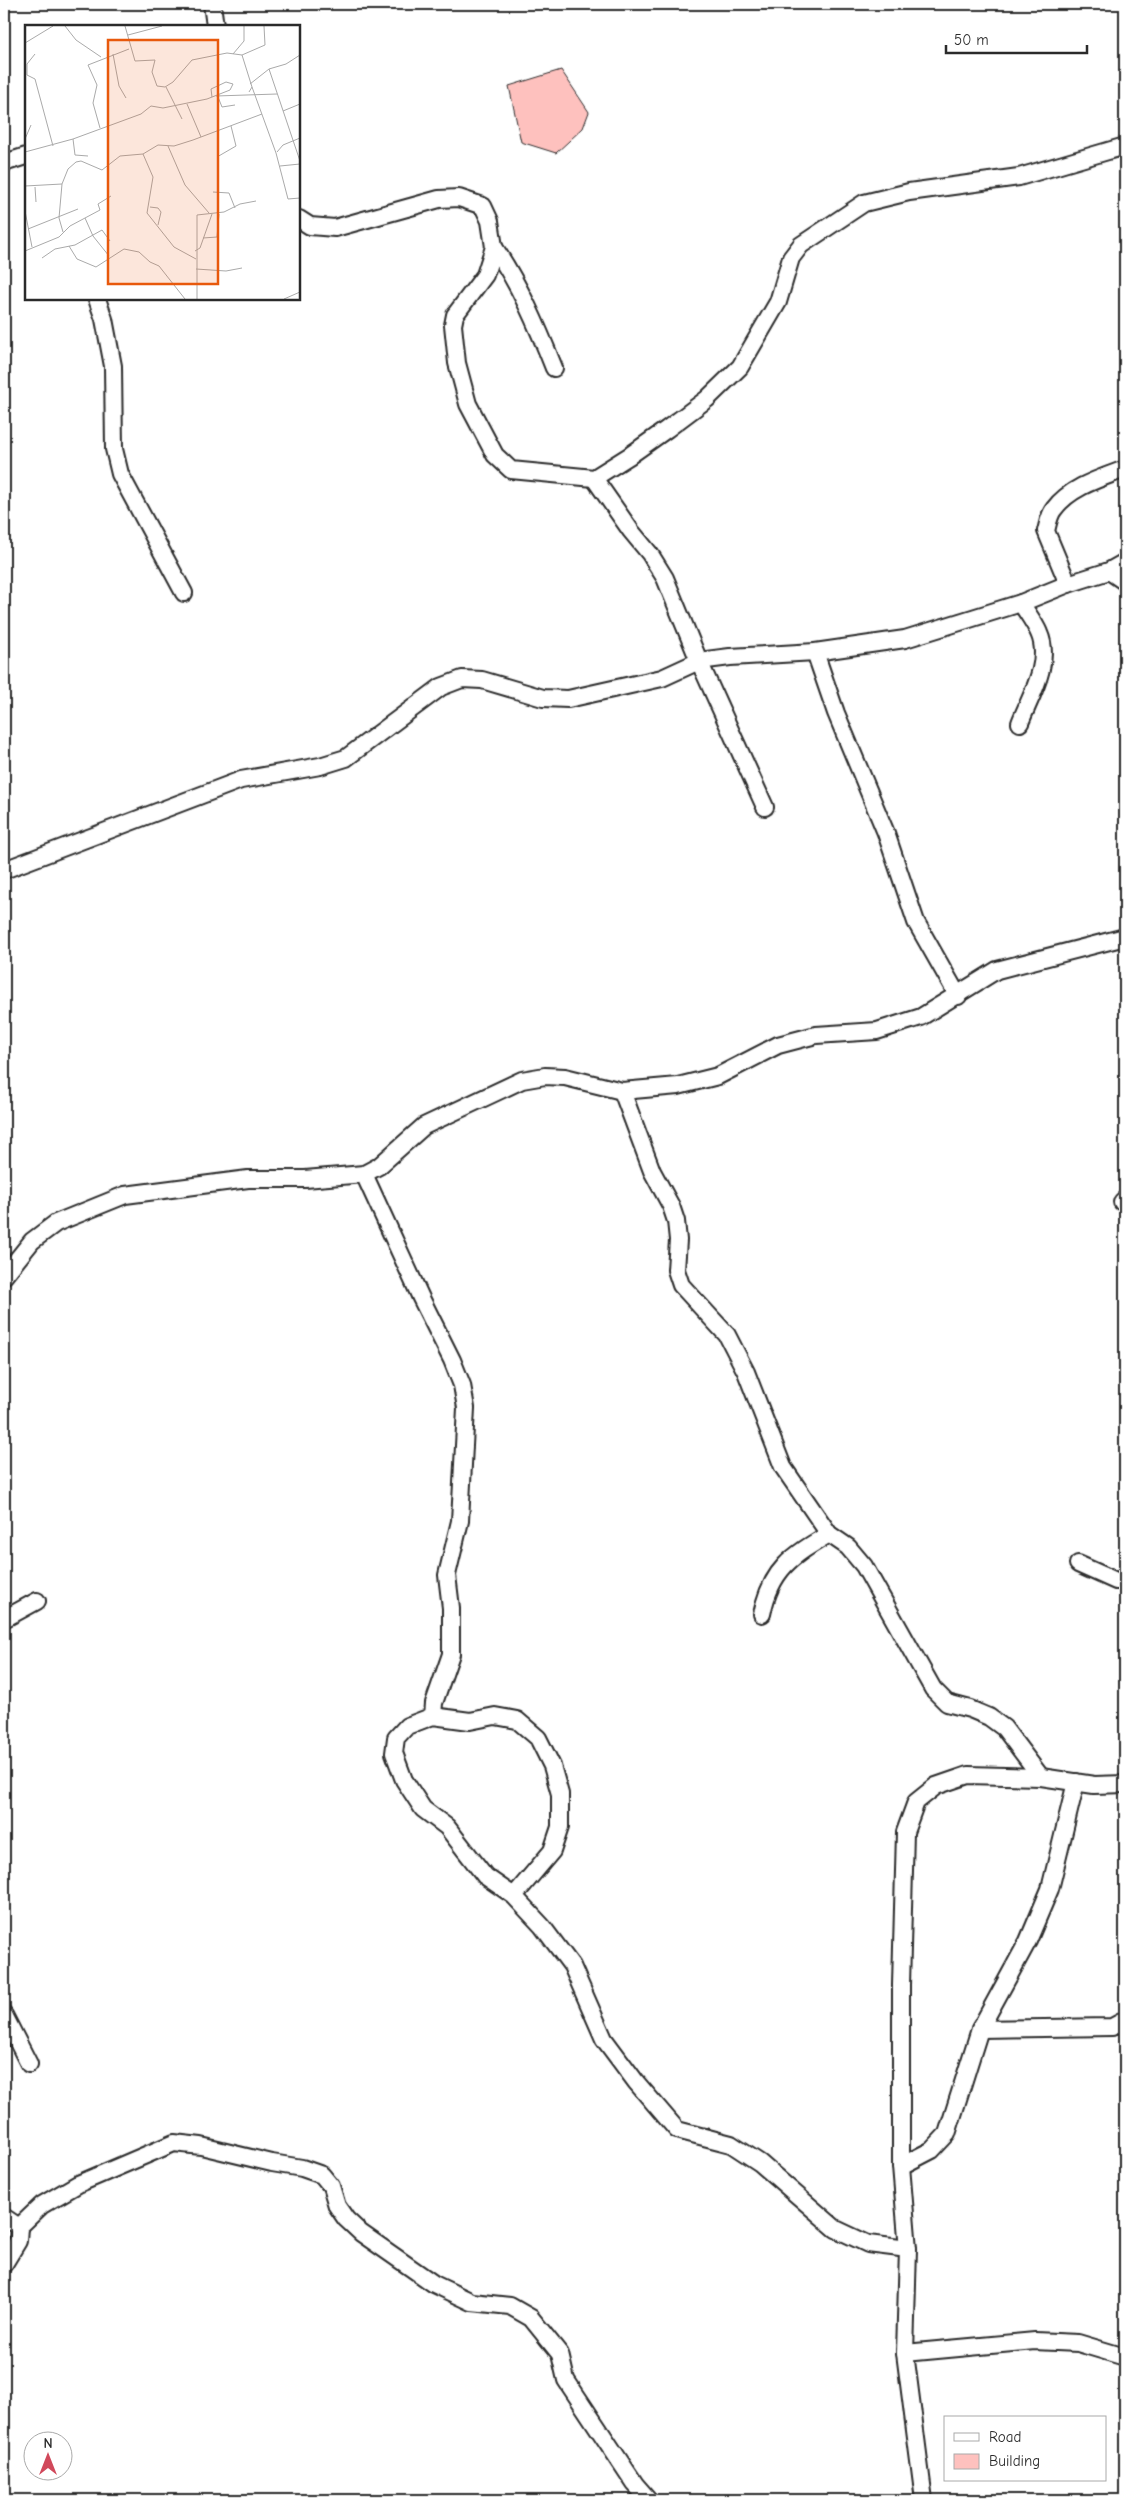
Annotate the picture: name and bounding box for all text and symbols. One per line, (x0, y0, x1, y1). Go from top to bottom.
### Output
scale bar (946, 22, 1088, 54)
inset map (25, 25, 300, 300)
text: 50 m (954, 31, 989, 49)
legend (944, 2416, 1106, 2482)
text: Road (989, 2428, 1021, 2446)
north arrow (22, 2432, 72, 2482)
text: N (43, 2435, 53, 2452)
text: Building (989, 2452, 1040, 2470)

